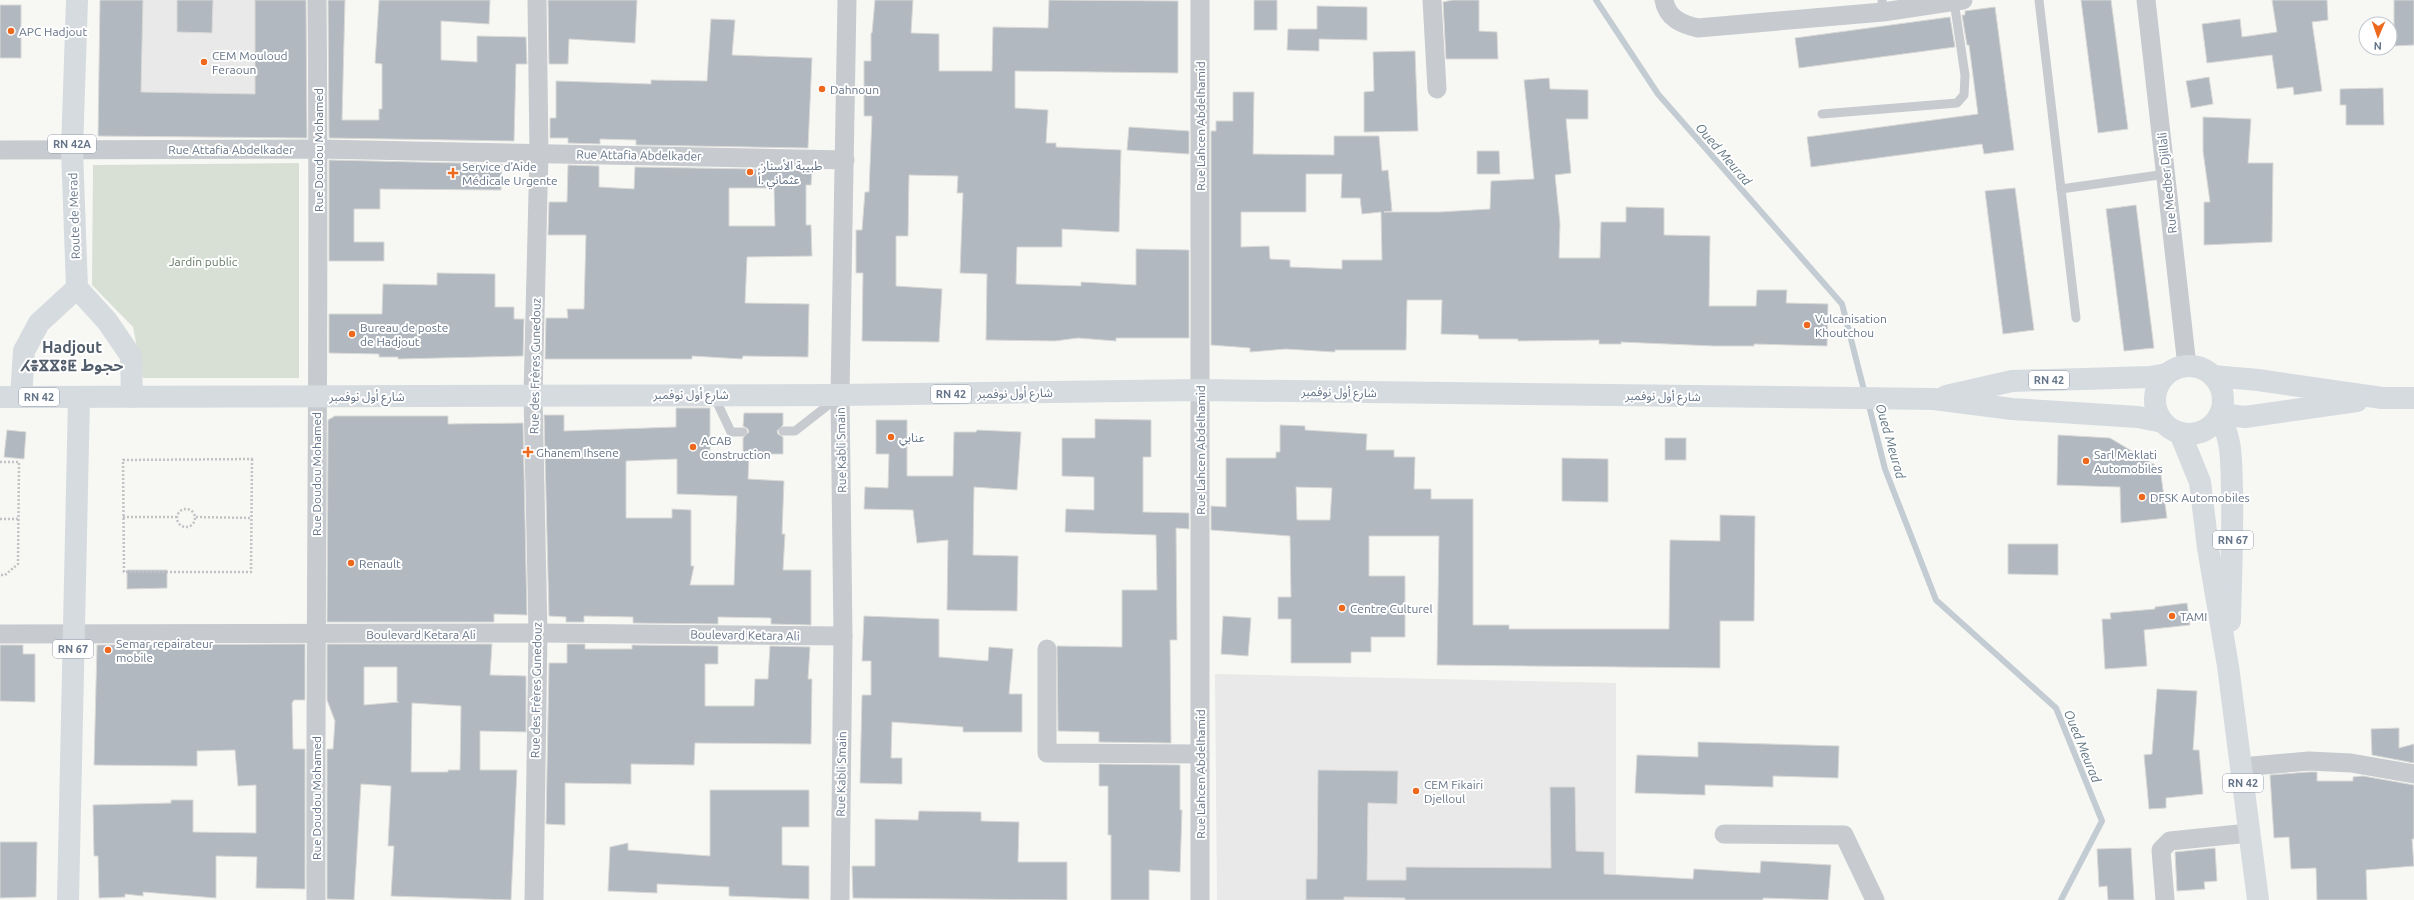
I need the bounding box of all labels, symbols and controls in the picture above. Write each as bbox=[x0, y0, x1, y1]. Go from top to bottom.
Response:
north arrow bbox=[2358, 16, 2398, 56]
place label: APC Hadjout bbox=[19, 25, 87, 38]
marker: APC Hadjout bbox=[6, 26, 16, 36]
text: N bbox=[2373, 40, 2382, 52]
place label: CEM Mouloud Feraoun bbox=[212, 49, 288, 76]
marker: CEM Mouloud Feraoun bbox=[199, 57, 209, 67]
street label: Rue Lahcen Abdelhamid bbox=[1194, 61, 1207, 191]
place label: Dahnoun bbox=[830, 83, 879, 96]
marker: Dahnoun bbox=[817, 84, 827, 94]
street label: Rue Doudou Mohamed bbox=[312, 88, 325, 212]
water label: Oued Meurad bbox=[1693, 120, 1755, 188]
street label: Rue Medber Djillali bbox=[2155, 132, 2179, 234]
road number: RN 42A bbox=[48, 135, 96, 153]
street label: Rue Attafia Abdelkader bbox=[168, 143, 294, 156]
street label: Rue Attafia Abdelkader bbox=[576, 147, 702, 163]
place label: طبيبة الأسنان عثماني .أ bbox=[758, 159, 823, 189]
place label: Service d’Aide Médicale Urgente bbox=[462, 160, 558, 187]
marker: Service d’Aide Médicale Urgente bbox=[447, 167, 459, 179]
marker: طبيبة الأسنان عثماني .أ bbox=[745, 167, 755, 177]
street label: Route de Merad bbox=[66, 173, 82, 259]
park label: Jardin public bbox=[169, 255, 238, 268]
street label: Rue des Frères Gunedouz bbox=[527, 297, 543, 434]
place label: Vulcanisation Khoutchou bbox=[1815, 312, 1887, 339]
marker: Vulcanisation Khoutchou bbox=[1802, 320, 1812, 330]
place label: Bureau de poste de Hadjout bbox=[360, 321, 448, 348]
marker: Bureau de poste de Hadjout bbox=[347, 329, 357, 339]
district label: Hadjout ⵃⴻⴵⴵⵓⵟ حجوط bbox=[20, 338, 123, 375]
road number: RN 42 bbox=[2029, 371, 2069, 389]
street label: شارع أول نوفمبر bbox=[1300, 384, 1377, 402]
road number: RN 42 bbox=[931, 385, 971, 403]
street label: شارع أول نوفمبر bbox=[976, 385, 1053, 403]
street label: Rue Lahcen Abdelhamid bbox=[1194, 385, 1207, 515]
street label: شارع أول نوفمبر bbox=[652, 387, 729, 404]
road number: RN 42 bbox=[19, 388, 59, 406]
street label: شارع أول نوفمبر bbox=[1624, 388, 1701, 406]
street label: شارع أول نوفمبر bbox=[328, 389, 405, 406]
water label: Oued Meurad bbox=[1874, 402, 1909, 481]
street label: Rue Kabli Smain bbox=[834, 407, 848, 493]
street label: Rue Doudou Mohamed bbox=[310, 412, 323, 536]
place label: عنابي bbox=[899, 431, 925, 447]
marker: عنابي bbox=[886, 432, 896, 442]
place label: ACAB Construction bbox=[701, 434, 771, 461]
marker: ACAB Construction bbox=[688, 442, 698, 452]
place label: Ghanem Ihsene bbox=[536, 446, 619, 459]
marker: Ghanem Ihsene bbox=[523, 447, 533, 457]
place label: Sarl Meklati Automobiles bbox=[2094, 448, 2163, 475]
marker: Sarl Meklati Automobiles bbox=[2081, 456, 2091, 466]
place label: DFSK Automobiles bbox=[2150, 491, 2250, 504]
marker: DFSK Automobiles bbox=[2137, 492, 2147, 502]
road number: RN 67 bbox=[2213, 531, 2253, 549]
place label: Renault bbox=[359, 557, 401, 570]
marker: Renault bbox=[346, 558, 356, 568]
place label: Centre Culturel bbox=[1350, 602, 1433, 615]
marker: Centre Culturel bbox=[1337, 603, 1347, 613]
place label: TAMI bbox=[2180, 610, 2207, 623]
marker: TAMI bbox=[2167, 611, 2177, 621]
street label: Rue des Frères Gunedouz bbox=[528, 621, 544, 758]
street label: Boulevard Ketara Ali bbox=[366, 628, 476, 641]
street label: Boulevard Ketara Ali bbox=[690, 628, 800, 642]
place label: Semar repairateur mobile bbox=[116, 637, 214, 664]
road number: RN 67 bbox=[53, 640, 93, 658]
marker: Semar repairateur mobile bbox=[103, 645, 113, 655]
water label: Oued Meurad bbox=[2062, 707, 2104, 785]
street label: Rue Lahcen Abdelhamid bbox=[1194, 709, 1207, 839]
street label: Rue Kabli Smain bbox=[834, 731, 848, 817]
street label: Rue Doudou Mohamed bbox=[310, 736, 323, 860]
road number: RN 42 bbox=[2223, 774, 2263, 792]
place label: CEM Fikairi Djelloul bbox=[1424, 778, 1483, 805]
marker: CEM Fikairi Djelloul bbox=[1411, 786, 1421, 796]

